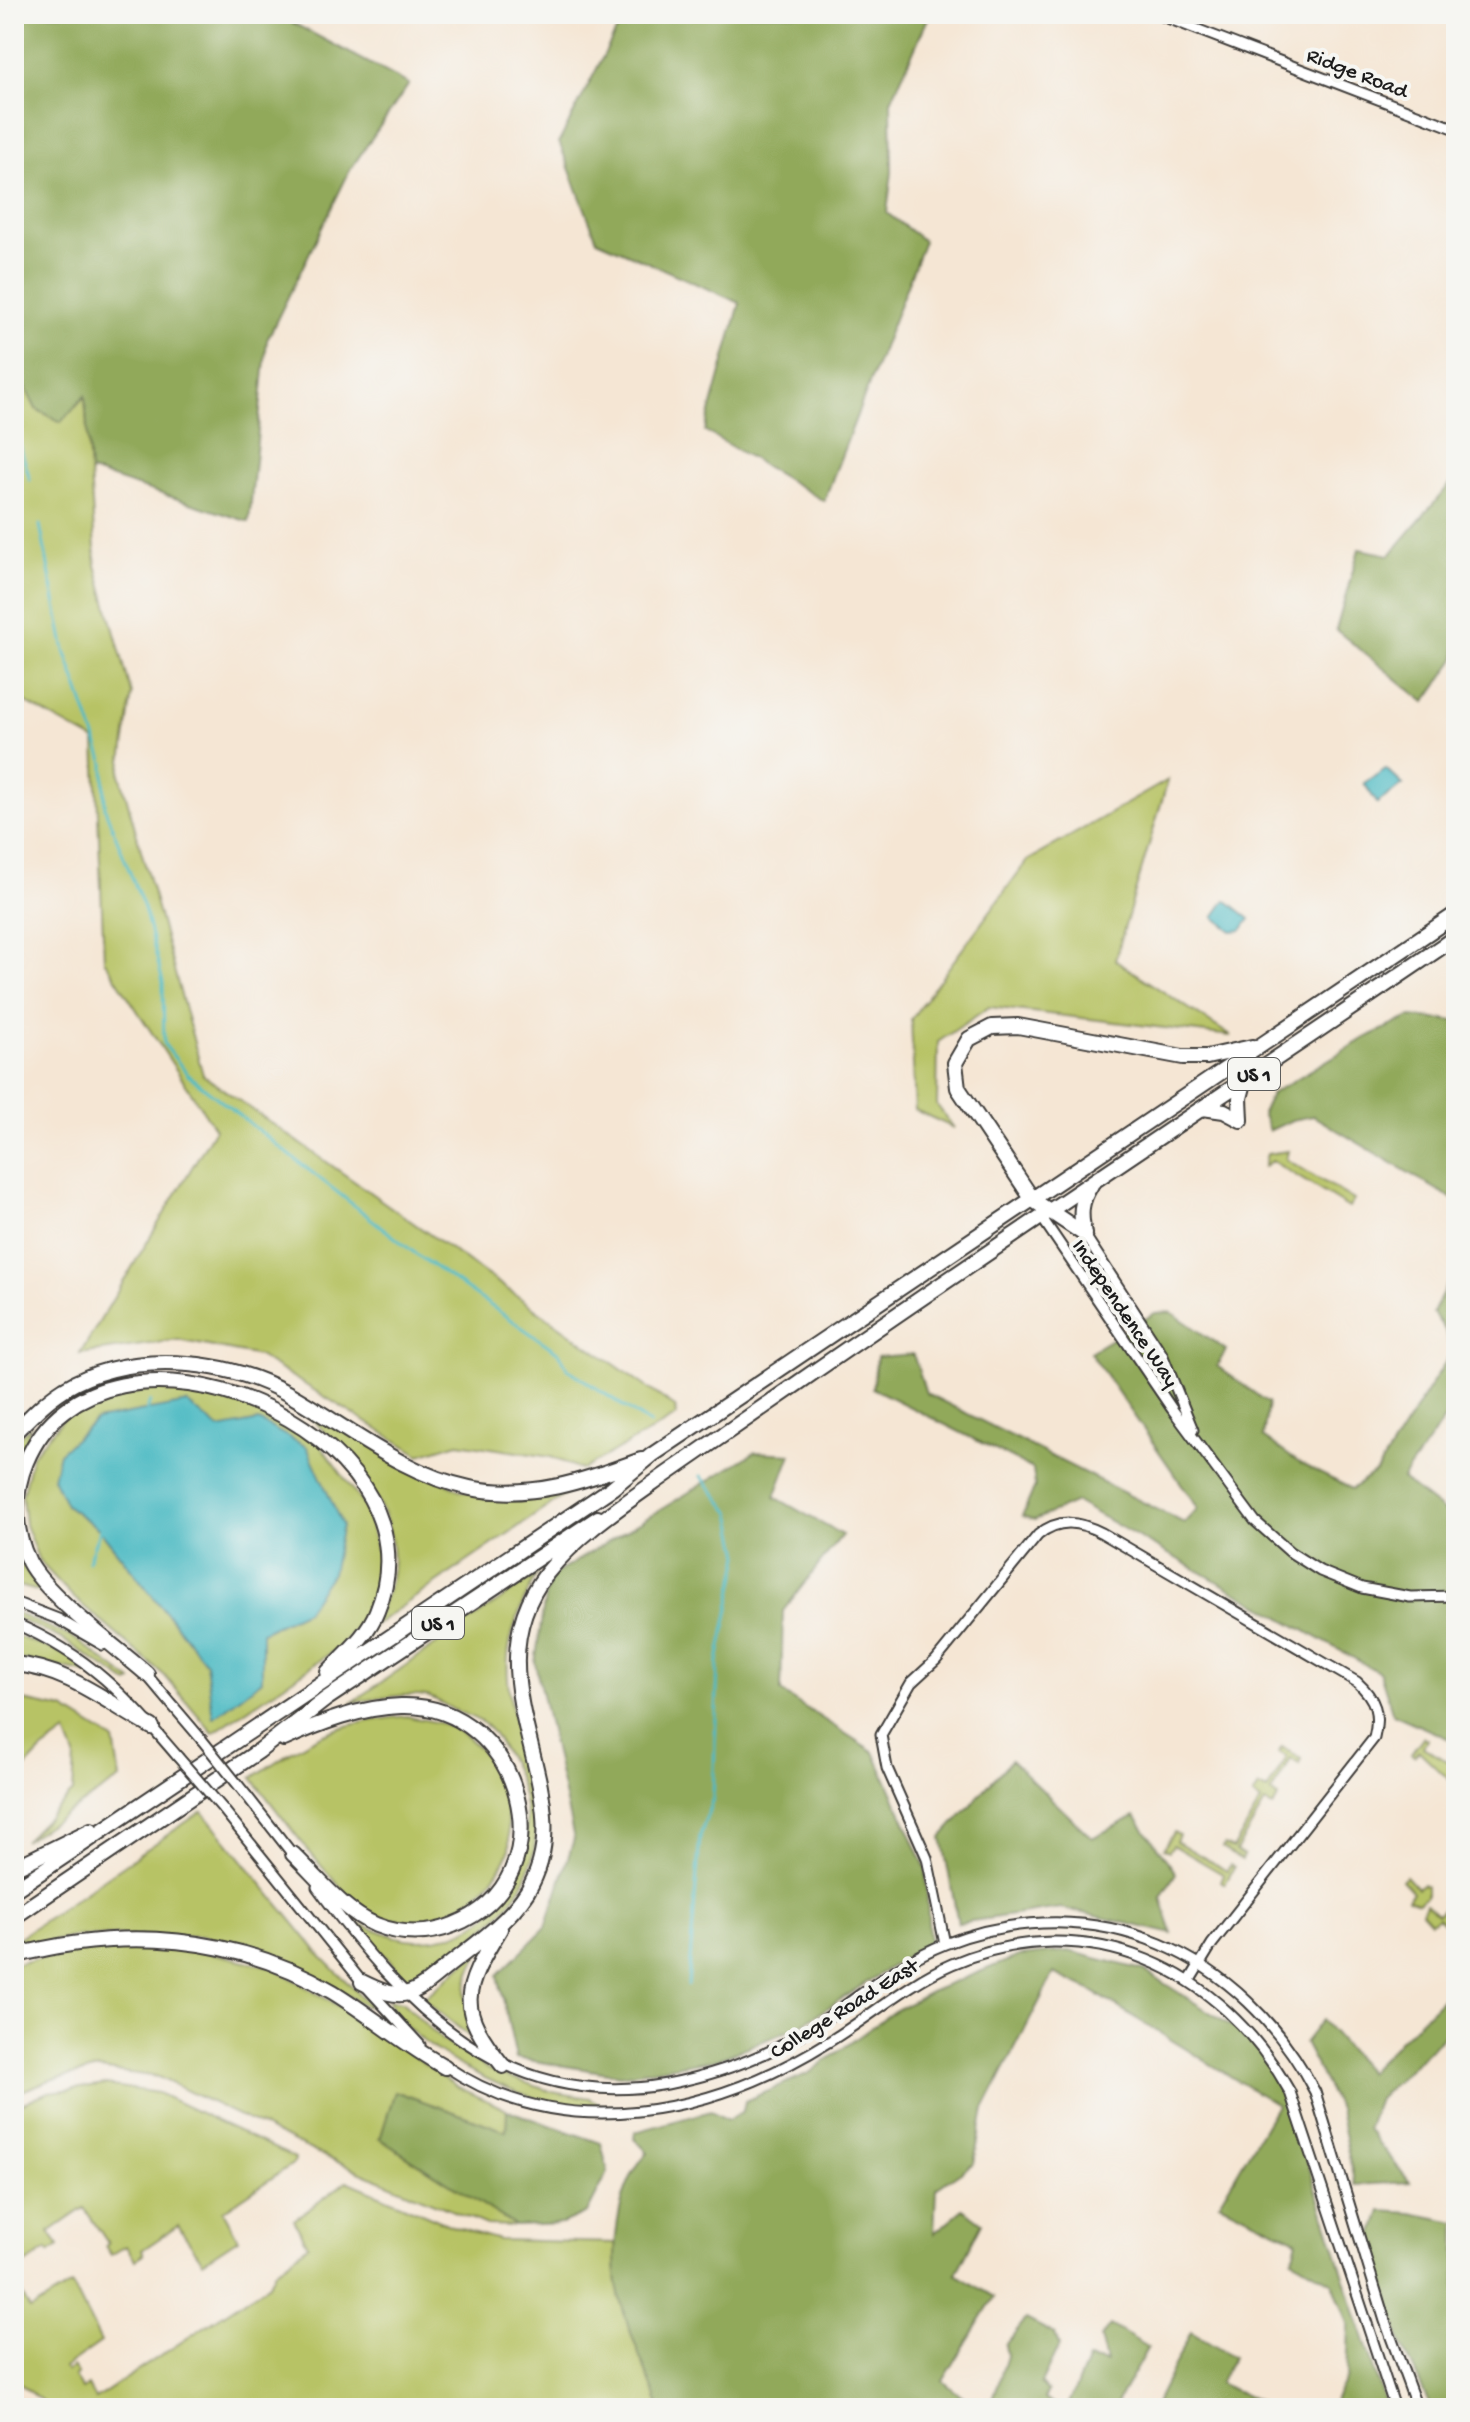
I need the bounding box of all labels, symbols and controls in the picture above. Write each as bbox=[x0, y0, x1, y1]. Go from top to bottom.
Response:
street label: Ridge Road bbox=[1302, 44, 1413, 107]
road number: US 1 bbox=[1228, 1058, 1280, 1090]
street label: Independence Way bbox=[1065, 1235, 1183, 1393]
road number: US 1 bbox=[412, 1607, 464, 1639]
street label: College Road East bbox=[766, 1953, 926, 2066]

